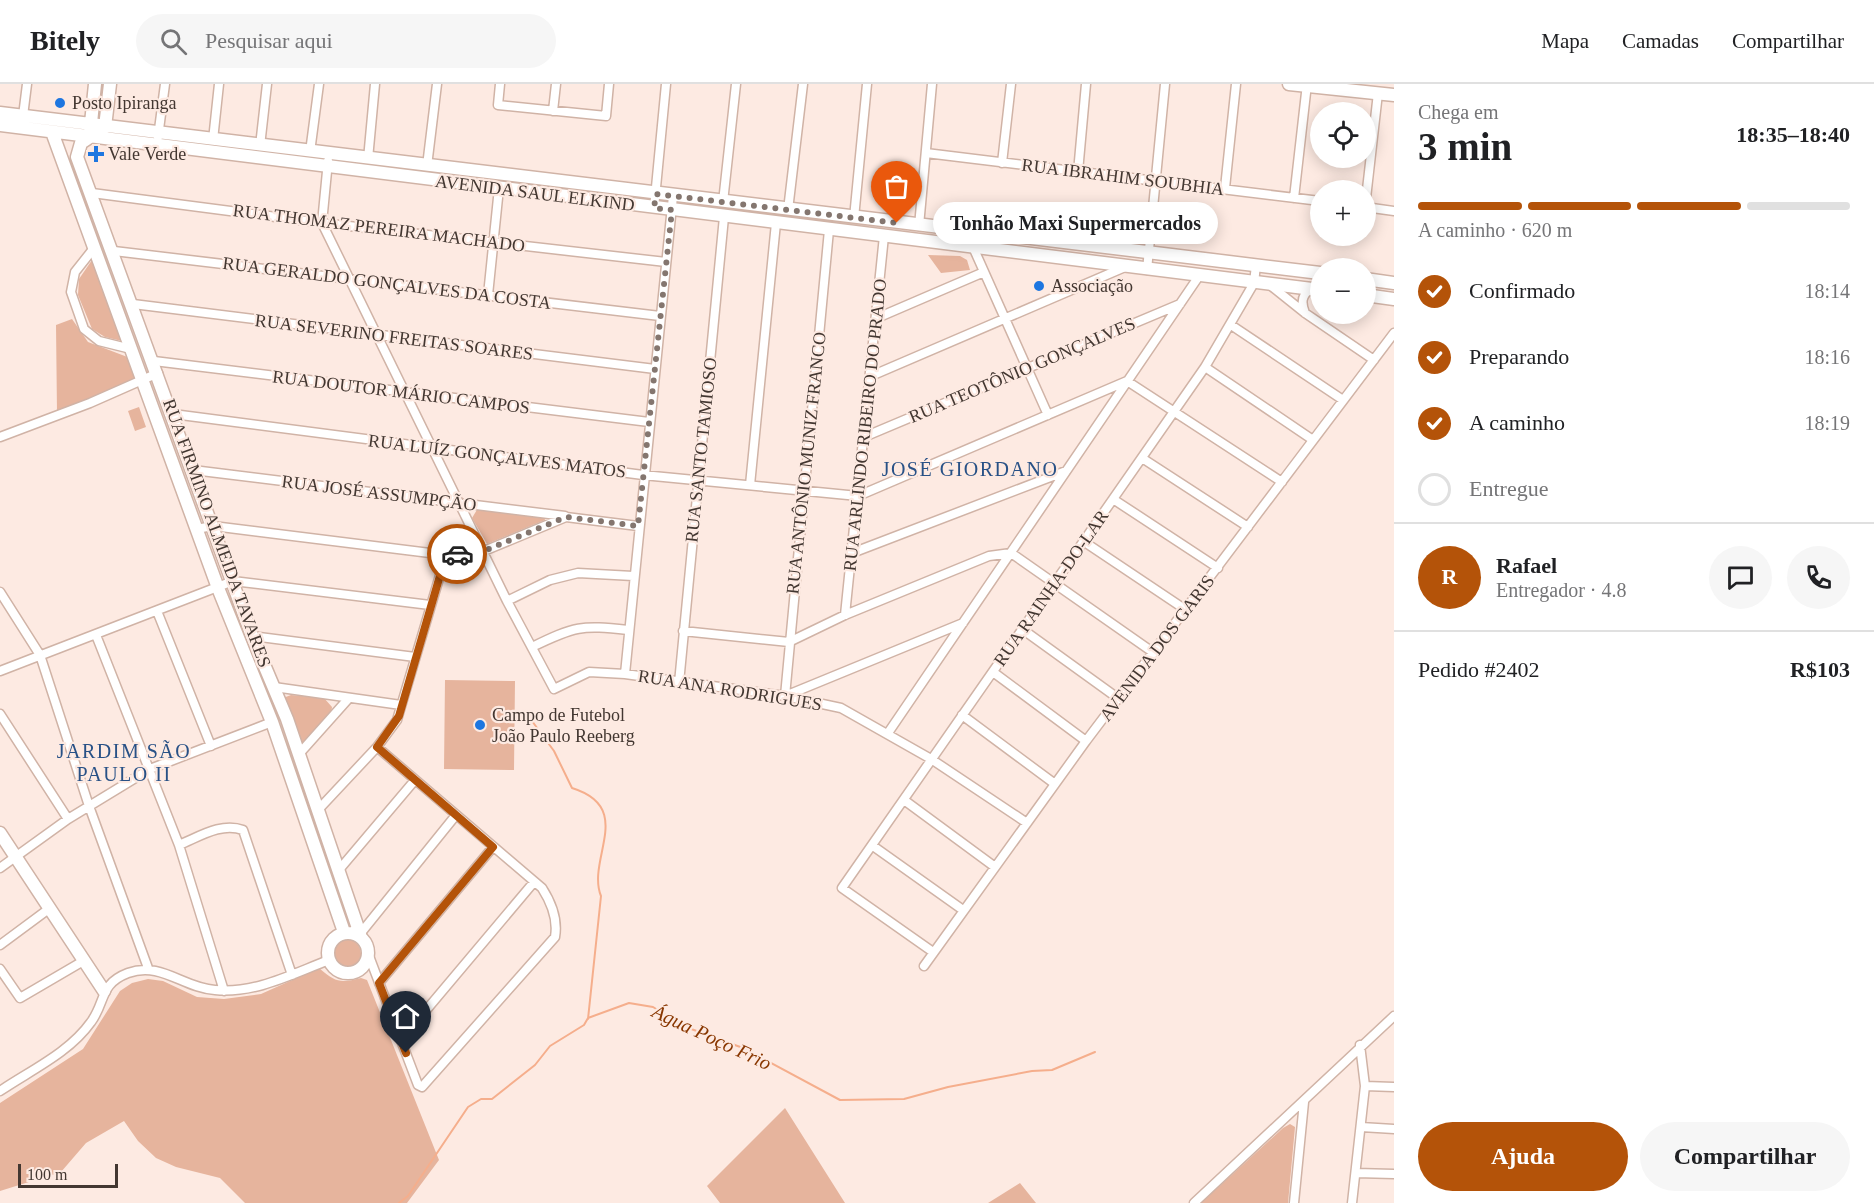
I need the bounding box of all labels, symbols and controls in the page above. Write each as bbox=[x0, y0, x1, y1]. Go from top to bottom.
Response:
search box bbox=[136, 14, 556, 68]
text: Bitely bbox=[30, 25, 100, 56]
icon: search bbox=[157, 25, 190, 58]
text: Pesquisar aqui bbox=[205, 28, 333, 53]
text: Mapa bbox=[1541, 29, 1589, 53]
text: Camadas bbox=[1622, 29, 1699, 53]
text: Compartilhar bbox=[1732, 29, 1844, 53]
place label: Posto Ipiranga bbox=[72, 93, 176, 113]
marker: Posto Ipiranga bbox=[53, 96, 67, 110]
text: Chega em bbox=[1418, 101, 1499, 123]
map controls bbox=[1310, 102, 1376, 324]
button: locate bbox=[1310, 102, 1376, 168]
text: 18:35–18:40 bbox=[1736, 122, 1850, 147]
text: 3 min bbox=[1418, 125, 1512, 168]
place label: Vale Verde bbox=[108, 144, 186, 164]
marker: Vale Verde bbox=[89, 147, 103, 161]
street label: RUA IBRAHIM SOUBHIA bbox=[1021, 155, 1225, 199]
pin bbox=[871, 161, 922, 223]
icon: bag bbox=[880, 170, 913, 203]
street label: AVENIDA SAUL ELKIND bbox=[434, 171, 636, 215]
button: + bbox=[1310, 180, 1376, 246]
street label: RUA THOMAZ PEREIRA MACHADO bbox=[232, 200, 526, 256]
callout: Tonhão Maxi Supermercados bbox=[933, 202, 1218, 244]
text: Tonhão Maxi Supermercados bbox=[950, 212, 1201, 234]
text: A caminho · 620 m bbox=[1418, 219, 1572, 241]
street label: RUA GERALDO GONÇALVES DA COSTA bbox=[222, 253, 552, 313]
button: − bbox=[1310, 258, 1376, 324]
icon: check bbox=[1418, 275, 1451, 308]
place label: Associação bbox=[1051, 276, 1133, 296]
street label: RUA ARLINDO RIBEIRO DO PRADO bbox=[840, 278, 890, 572]
text: Confirmado bbox=[1469, 278, 1575, 303]
marker: Associação bbox=[1032, 279, 1046, 293]
text: 18:14 bbox=[1804, 280, 1850, 302]
street label: RUA SEVERINO FREITAS SOARES bbox=[254, 310, 534, 364]
street label: RUA TEOTÔNIO GONÇALVES bbox=[905, 312, 1138, 427]
street label: RUA ANTÔNIO MUNIZ FRANCO bbox=[781, 331, 830, 595]
icon: check bbox=[1418, 341, 1451, 374]
text: Preparando bbox=[1469, 344, 1569, 369]
text: 18:16 bbox=[1804, 346, 1850, 368]
street label: RUA SANTO TAMIOSO bbox=[681, 356, 721, 544]
street label: RUA DOUTOR MÁRIO CAMPOS bbox=[271, 365, 531, 418]
street label: RUA FIRMINO ALMEIDA TAVARES bbox=[159, 396, 275, 670]
icon: check bbox=[1418, 407, 1451, 440]
text: A caminho bbox=[1469, 410, 1565, 435]
text: 18:19 bbox=[1804, 412, 1850, 434]
street label: RUA LUÍZ GONÇALVES MATOS bbox=[367, 429, 627, 482]
district label: JOSÉ GIORDANO bbox=[882, 458, 1058, 480]
street label: RUA JOSÉ ASSUMPÇÃO bbox=[280, 470, 478, 515]
text: Entregue bbox=[1469, 476, 1548, 501]
street label: RUA RAINHA-DO-LAR bbox=[990, 506, 1112, 670]
courier bbox=[427, 524, 487, 584]
icon: car bbox=[441, 538, 474, 571]
button: chat bbox=[1709, 546, 1772, 609]
button: phone bbox=[1787, 546, 1850, 609]
text: Rafael bbox=[1496, 553, 1557, 578]
text: R bbox=[1442, 564, 1457, 589]
street label: AVENIDA DOS GARIS bbox=[1096, 571, 1218, 725]
text: Entregador · 4.8 bbox=[1496, 579, 1627, 601]
text: Pedido #2402 bbox=[1418, 657, 1540, 682]
text: R$103 bbox=[1790, 657, 1850, 682]
street label: RUA ANA RODRIGUES bbox=[637, 666, 823, 714]
place label: Campo de Futebol João Paulo Reeberg bbox=[492, 705, 635, 746]
marker: Campo de Futebol João Paulo Reeberg bbox=[473, 718, 487, 732]
district label: JARDIM SÃO PAULO II bbox=[57, 739, 191, 785]
pin bbox=[380, 991, 431, 1053]
water label: Água Poço Frio bbox=[647, 999, 775, 1075]
icon: home bbox=[389, 1000, 422, 1033]
button: Ajuda bbox=[1418, 1122, 1628, 1191]
button: Compartilhar bbox=[1640, 1122, 1850, 1191]
scale bar bbox=[18, 1161, 118, 1188]
text: 100 m bbox=[27, 1166, 67, 1183]

